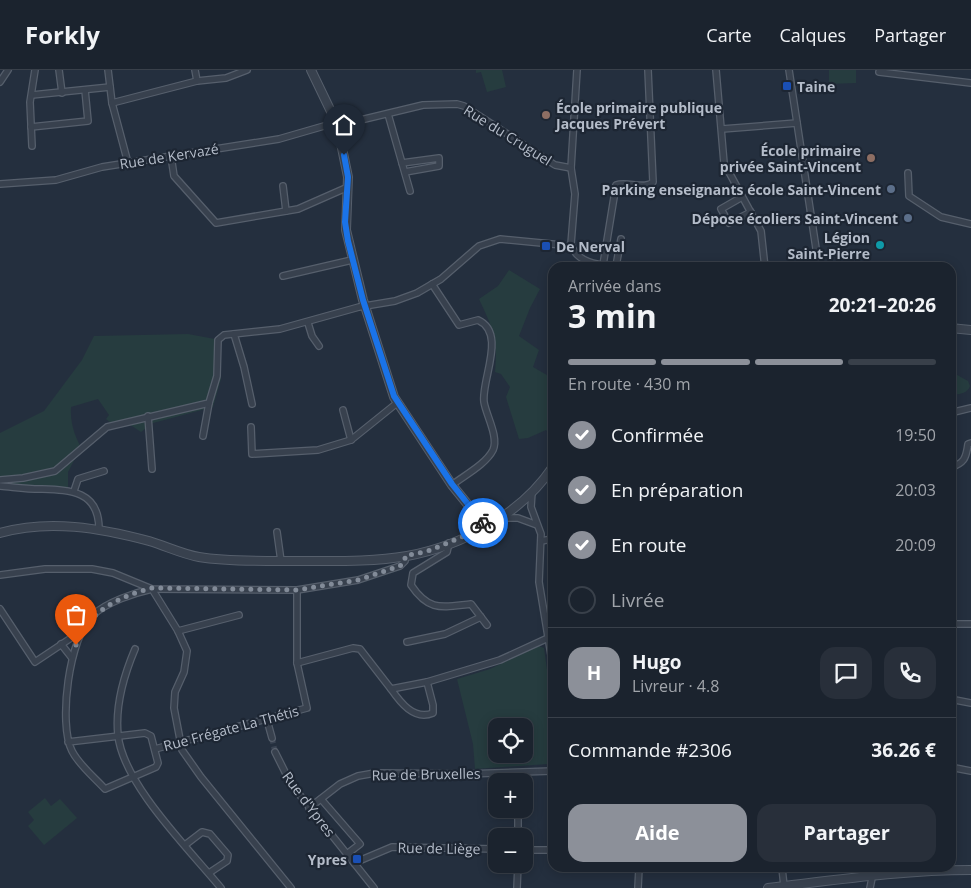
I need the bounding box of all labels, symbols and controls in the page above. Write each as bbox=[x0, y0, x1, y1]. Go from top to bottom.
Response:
text: Forkly bbox=[25, 18, 100, 51]
text: Carte bbox=[706, 23, 752, 47]
text: Calques bbox=[780, 23, 846, 47]
text: Partager bbox=[874, 23, 946, 47]
place label: Taine bbox=[797, 77, 835, 96]
marker: Taine bbox=[781, 80, 793, 92]
place label: École primaire publique Jacques Prévert bbox=[554, 98, 722, 133]
street label: Rue du Cruguel bbox=[460, 100, 556, 170]
pin bbox=[323, 104, 365, 155]
marker: École primaire publique Jacques Prévert bbox=[540, 109, 552, 121]
icon: home bbox=[330, 111, 358, 139]
street label: Rue de Kervazé bbox=[118, 139, 220, 173]
place label: École primaire privée Saint-Vincent bbox=[720, 141, 861, 176]
marker: École primaire privée Saint-Vincent bbox=[865, 152, 877, 164]
place label: Parking enseignants école Saint-Vincent bbox=[601, 180, 881, 199]
marker: Parking enseignants école Saint-Vincent bbox=[885, 183, 897, 195]
place label: Dépose écoliers Saint-Vincent bbox=[692, 209, 898, 228]
marker: Dépose écoliers Saint-Vincent bbox=[902, 212, 914, 224]
place label: Légion Saint-Pierre bbox=[787, 228, 870, 263]
place label: De Nerval bbox=[556, 237, 625, 256]
marker: Légion Saint-Pierre bbox=[874, 239, 886, 251]
marker: De Nerval bbox=[540, 240, 552, 252]
text: Arrivée dans bbox=[568, 275, 661, 297]
text: 20:21–20:26 bbox=[829, 292, 936, 318]
text: 3 min bbox=[568, 294, 657, 337]
text: En route · 430 m bbox=[568, 373, 690, 395]
icon: check bbox=[568, 421, 596, 449]
text: Confirmée bbox=[611, 422, 704, 448]
text: 19:50 bbox=[895, 424, 936, 446]
icon: check bbox=[568, 476, 596, 504]
text: En préparation bbox=[611, 477, 743, 503]
text: 20:03 bbox=[895, 479, 936, 501]
courier bbox=[458, 498, 508, 548]
icon: bike bbox=[469, 509, 497, 537]
icon: check bbox=[568, 531, 596, 559]
text: En route bbox=[611, 532, 686, 558]
text: 20:09 bbox=[895, 534, 936, 556]
text: Livrée bbox=[611, 587, 664, 613]
pin bbox=[55, 594, 97, 645]
icon: bag bbox=[62, 601, 90, 629]
button: chat bbox=[820, 647, 872, 699]
button: phone bbox=[884, 647, 936, 699]
text: Hugo bbox=[632, 649, 682, 675]
text: H bbox=[587, 660, 601, 686]
text: Livreur · 4.8 bbox=[632, 675, 719, 697]
street label: Rue Frégate La Thétis bbox=[161, 701, 301, 755]
map controls bbox=[488, 718, 533, 873]
button: locate bbox=[488, 718, 533, 763]
text: Commande #2306 bbox=[568, 737, 732, 763]
text: 36.26 € bbox=[871, 737, 936, 763]
street label: Rue de Bruxelles bbox=[371, 764, 481, 784]
street label: Rue d'Ypres bbox=[278, 768, 340, 841]
button: + bbox=[488, 773, 533, 818]
button: Aide bbox=[568, 804, 747, 862]
button: Partager bbox=[757, 804, 936, 862]
button: − bbox=[488, 828, 533, 873]
street label: Rue de Liège bbox=[397, 838, 481, 858]
place label: Ypres bbox=[308, 850, 347, 869]
marker: Ypres bbox=[351, 853, 363, 865]

